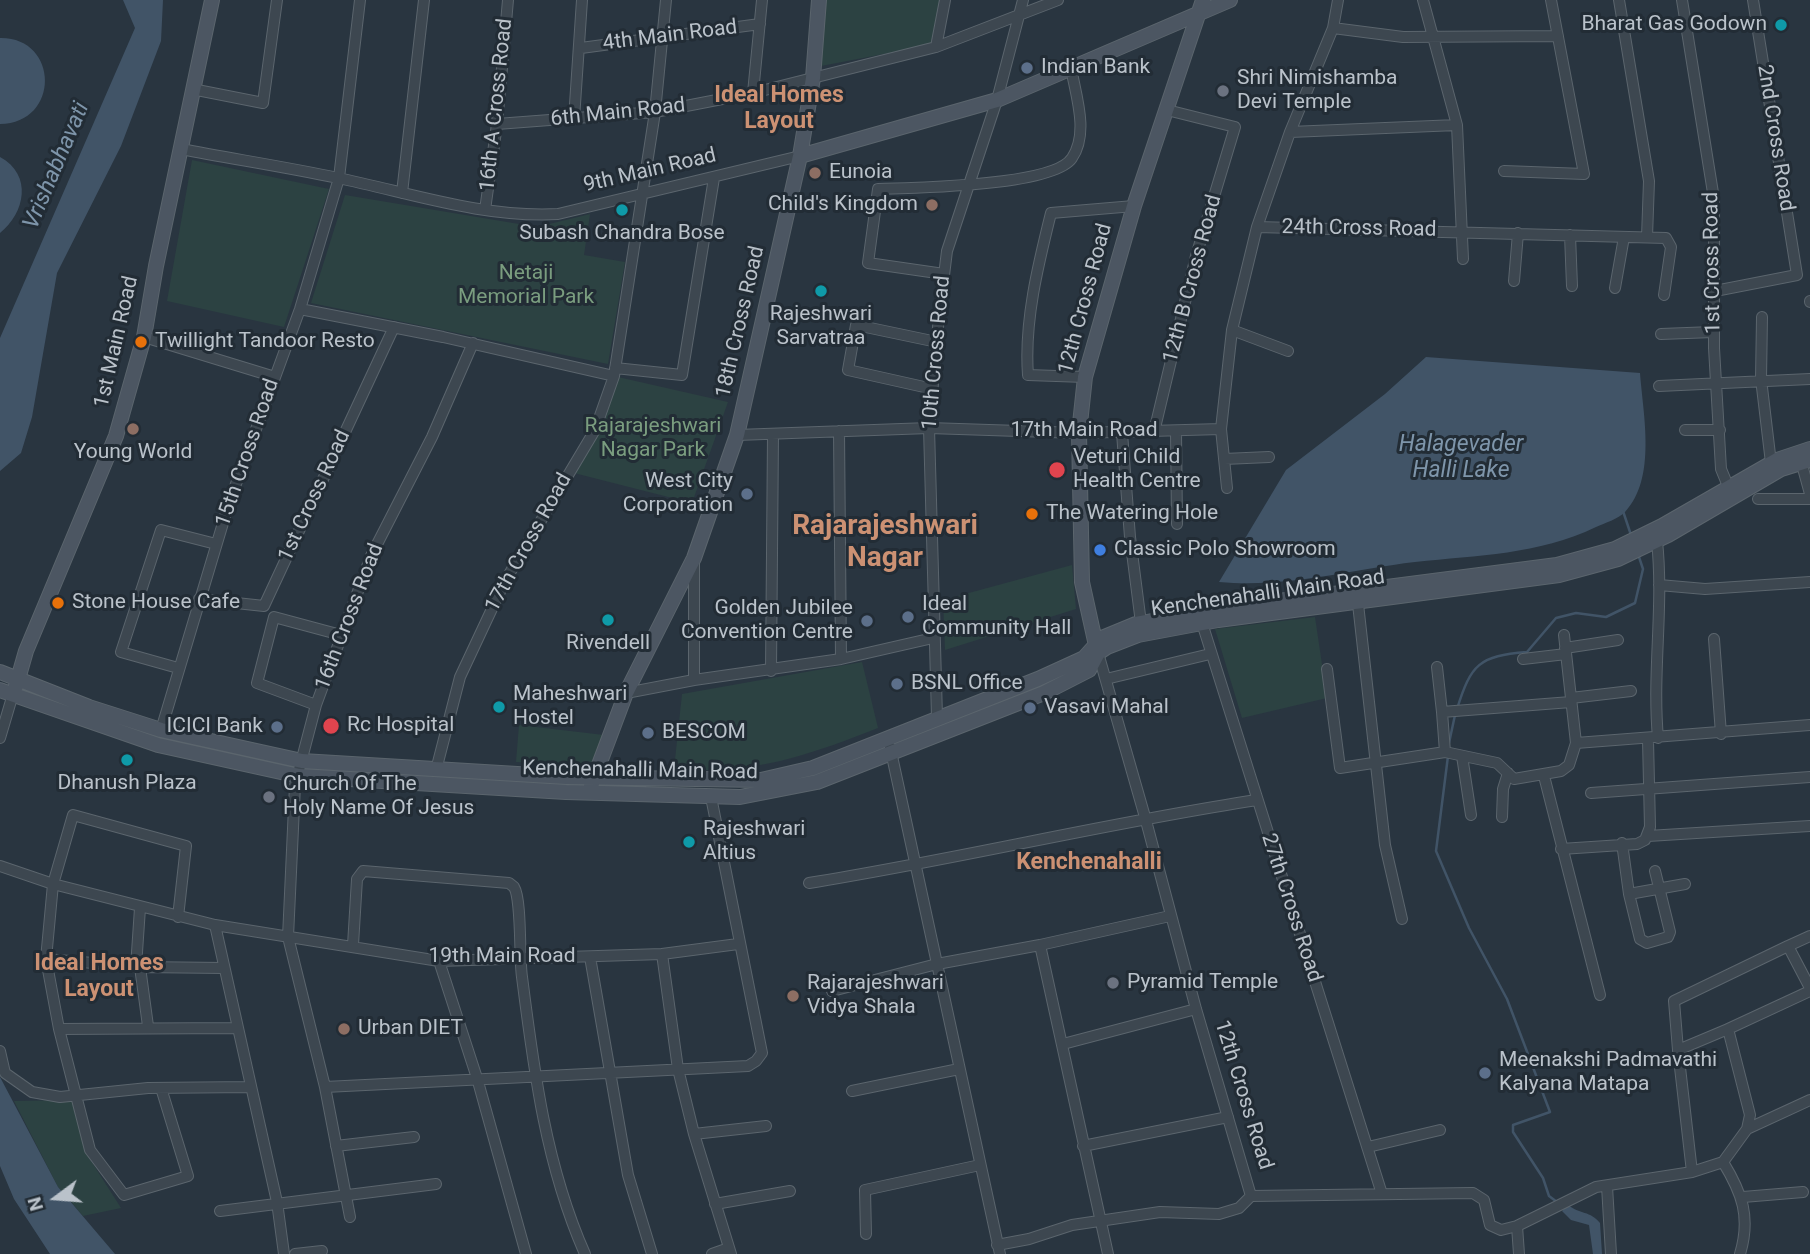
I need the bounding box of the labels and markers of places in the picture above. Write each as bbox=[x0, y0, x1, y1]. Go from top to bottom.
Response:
place label: Bharat Gas Godown bbox=[1581, 12, 1767, 38]
marker: Bharat Gas Godown bbox=[1773, 17, 1789, 33]
place label: Indian Bank bbox=[1041, 55, 1150, 81]
marker: Indian Bank bbox=[1019, 60, 1035, 76]
place label: Shri Nimishamba Devi Temple bbox=[1237, 66, 1398, 116]
marker: Shri Nimishamba Devi Temple bbox=[1215, 83, 1231, 99]
place label: Eunoia bbox=[829, 160, 892, 186]
marker: Eunoia bbox=[807, 165, 823, 181]
place label: Child's Kingdom bbox=[768, 192, 918, 218]
marker: Child's Kingdom bbox=[924, 197, 940, 213]
marker: Subash Chandra Bose bbox=[614, 202, 630, 218]
place label: Subash Chandra Bose bbox=[519, 221, 725, 247]
marker: Rajeshwari Sarvatraa bbox=[813, 283, 829, 299]
place label: Rajeshwari Sarvatraa bbox=[770, 302, 872, 352]
place label: Twillight Tandoor Resto bbox=[155, 329, 375, 355]
marker: Twillight Tandoor Resto bbox=[133, 334, 149, 350]
marker: Young World bbox=[125, 421, 141, 437]
place label: Young World bbox=[74, 440, 192, 466]
place label: Veturi Child Health Centre bbox=[1073, 445, 1201, 495]
marker: Veturi Child Health Centre bbox=[1047, 460, 1067, 480]
place label: West City Corporation bbox=[623, 469, 733, 519]
marker: West City Corporation bbox=[739, 486, 755, 502]
place label: The Watering Hole bbox=[1046, 501, 1218, 527]
marker: The Watering Hole bbox=[1024, 506, 1040, 522]
place label: Classic Polo Showroom bbox=[1114, 537, 1336, 563]
marker: Classic Polo Showroom bbox=[1092, 542, 1108, 558]
place label: Stone House Cafe bbox=[72, 590, 240, 616]
place label: Ideal Community Hall bbox=[922, 592, 1071, 642]
marker: Stone House Cafe bbox=[50, 595, 66, 611]
place label: Golden Jubilee Convention Centre bbox=[681, 596, 853, 646]
marker: Ideal Community Hall bbox=[900, 609, 916, 625]
marker: Rivendell bbox=[600, 612, 616, 628]
marker: Golden Jubilee Convention Centre bbox=[859, 613, 875, 629]
place label: Rivendell bbox=[566, 631, 650, 657]
place label: BSNL Office bbox=[911, 671, 1023, 697]
marker: BSNL Office bbox=[889, 676, 905, 692]
place label: Maheshwari Hostel bbox=[513, 682, 627, 732]
place label: Vasavi Mahal bbox=[1044, 695, 1169, 721]
marker: Maheshwari Hostel bbox=[491, 699, 507, 715]
marker: Vasavi Mahal bbox=[1022, 700, 1038, 716]
place label: Rc Hospital bbox=[347, 713, 454, 739]
place label: ICICI Bank bbox=[167, 714, 263, 740]
marker: Rc Hospital bbox=[321, 716, 341, 736]
marker: ICICI Bank bbox=[269, 719, 285, 735]
place label: BESCOM bbox=[662, 720, 746, 746]
marker: BESCOM bbox=[640, 725, 656, 741]
marker: Dhanush Plaza bbox=[119, 752, 135, 768]
place label: Dhanush Plaza bbox=[57, 771, 197, 797]
place label: Church Of The Holy Name Of Jesus bbox=[283, 772, 474, 822]
marker: Church Of The Holy Name Of Jesus bbox=[261, 789, 277, 805]
place label: Rajeshwari Altius bbox=[703, 817, 805, 867]
marker: Rajeshwari Altius bbox=[681, 834, 697, 850]
place label: Pyramid Temple bbox=[1127, 970, 1278, 996]
place label: Rajarajeshwari Vidya Shala bbox=[807, 971, 944, 1021]
marker: Pyramid Temple bbox=[1105, 975, 1121, 991]
marker: Rajarajeshwari Vidya Shala bbox=[785, 988, 801, 1004]
place label: Urban DIET bbox=[358, 1016, 463, 1042]
marker: Urban DIET bbox=[336, 1021, 352, 1037]
place label: Meenakshi Padmavathi Kalyana Matapa bbox=[1499, 1048, 1717, 1098]
marker: Meenakshi Padmavathi Kalyana Matapa bbox=[1477, 1065, 1493, 1081]

